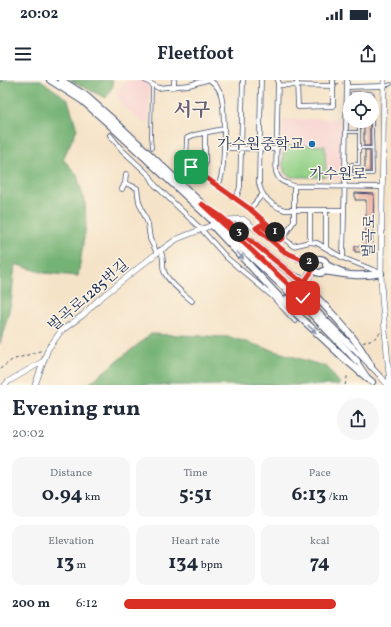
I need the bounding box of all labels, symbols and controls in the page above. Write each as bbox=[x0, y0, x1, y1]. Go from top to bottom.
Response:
text: 20:02 bbox=[20, 4, 58, 25]
text: Fleetfoot bbox=[157, 42, 234, 67]
icon: menu bbox=[12, 43, 34, 65]
icon: share bbox=[357, 43, 379, 65]
map controls bbox=[343, 92, 379, 128]
button: locate bbox=[343, 92, 379, 128]
district label: 서구 bbox=[174, 98, 210, 124]
place label: 가수원중학교 bbox=[217, 135, 304, 156]
marker: 가수원중학교 bbox=[307, 139, 317, 149]
pin bbox=[174, 150, 208, 184]
icon: arrive bbox=[180, 156, 202, 178]
street label: 가수원로 bbox=[309, 165, 367, 186]
street label: 벌곡로 bbox=[360, 214, 381, 258]
pin: 3 bbox=[229, 222, 249, 242]
pin: 1 bbox=[265, 222, 285, 242]
text: 3 bbox=[236, 224, 242, 239]
text: 1 bbox=[273, 224, 277, 239]
one-way arrow bbox=[235, 250, 245, 260]
pin: 2 bbox=[299, 252, 319, 272]
text: 2 bbox=[306, 254, 312, 269]
street label: 벌곡로1285번길 bbox=[44, 255, 134, 337]
pin bbox=[286, 281, 320, 315]
icon: check bbox=[292, 287, 314, 309]
one-way arrow bbox=[307, 324, 317, 334]
text: Evening run bbox=[12, 394, 141, 425]
button: share bbox=[337, 398, 379, 440]
text: 20:02 bbox=[12, 425, 45, 443]
text: Distance bbox=[50, 466, 92, 481]
text: Time bbox=[183, 466, 208, 481]
text: Pace bbox=[309, 466, 331, 481]
text: 0.94 bbox=[42, 481, 83, 509]
text: 5:51 bbox=[179, 481, 212, 509]
text: 6:13 bbox=[291, 481, 326, 509]
text: km bbox=[83, 490, 101, 505]
text: /km bbox=[326, 490, 348, 505]
text: Elevation bbox=[48, 534, 94, 549]
text: Heart rate bbox=[171, 534, 220, 549]
text: kcal bbox=[310, 534, 330, 549]
text: 13 bbox=[56, 549, 74, 577]
text: 134 bbox=[168, 549, 199, 577]
text: 74 bbox=[310, 549, 330, 577]
text: m bbox=[74, 558, 86, 573]
text: bpm bbox=[199, 558, 223, 573]
text: 200 m bbox=[12, 595, 50, 613]
text: 6:12 bbox=[76, 595, 98, 613]

